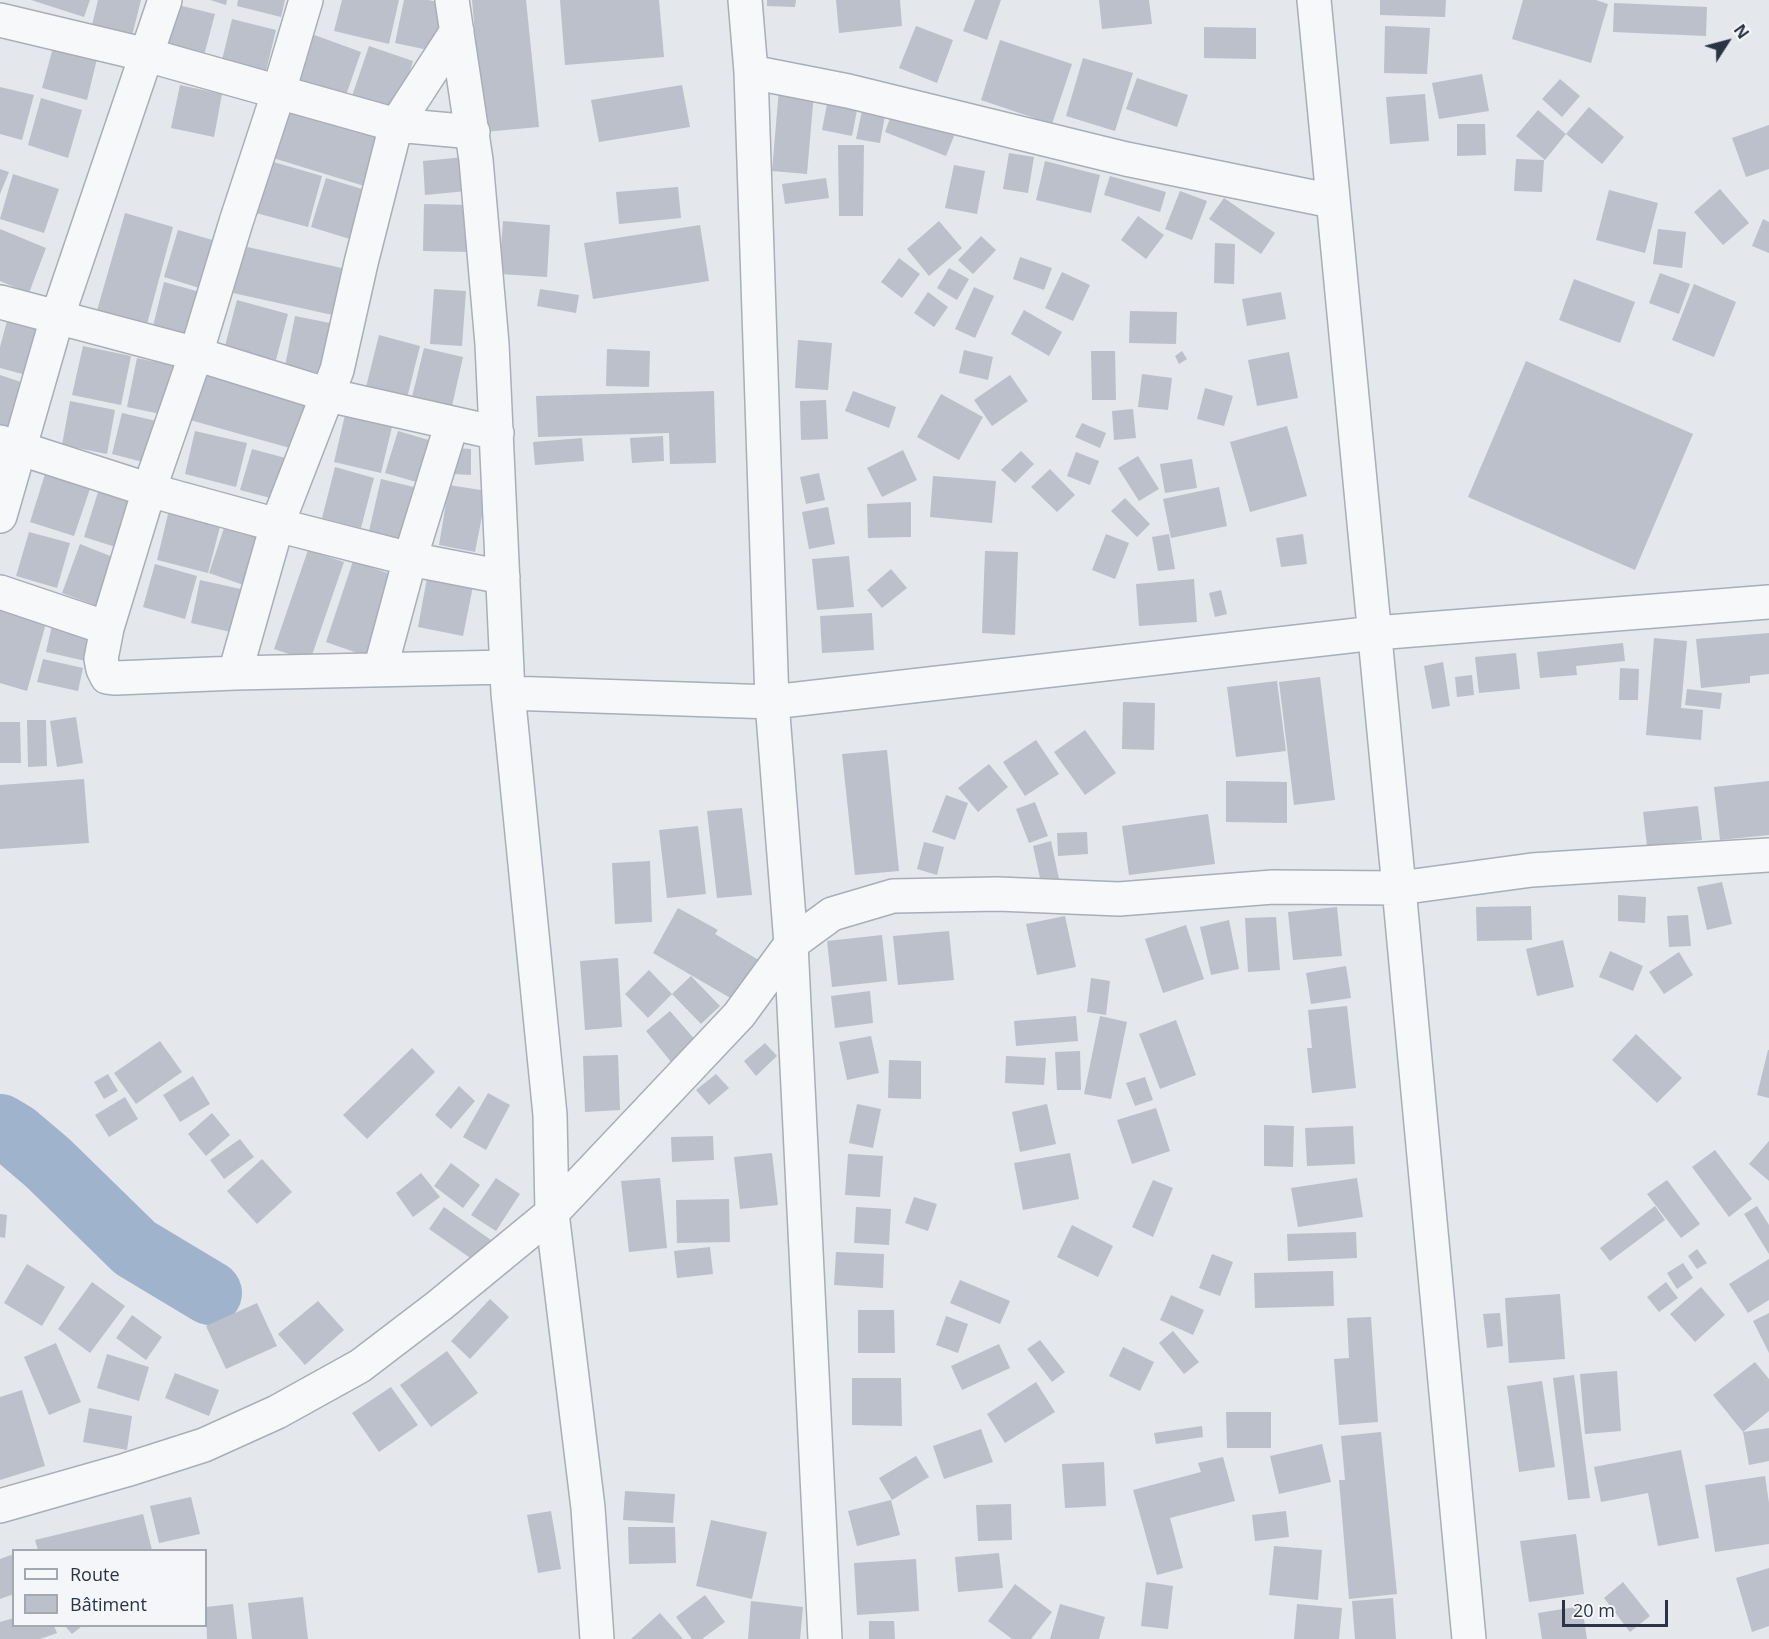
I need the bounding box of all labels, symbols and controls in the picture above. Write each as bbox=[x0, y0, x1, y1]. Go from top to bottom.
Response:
north arrow bbox=[1697, 12, 1757, 72]
text: N bbox=[1729, 20, 1754, 43]
legend bbox=[12, 1549, 207, 1627]
text: Route bbox=[70, 1562, 120, 1586]
scale bar bbox=[1565, 1588, 1672, 1626]
text: Bâtiment bbox=[70, 1592, 147, 1616]
text: 20 m bbox=[1573, 1598, 1615, 1622]

